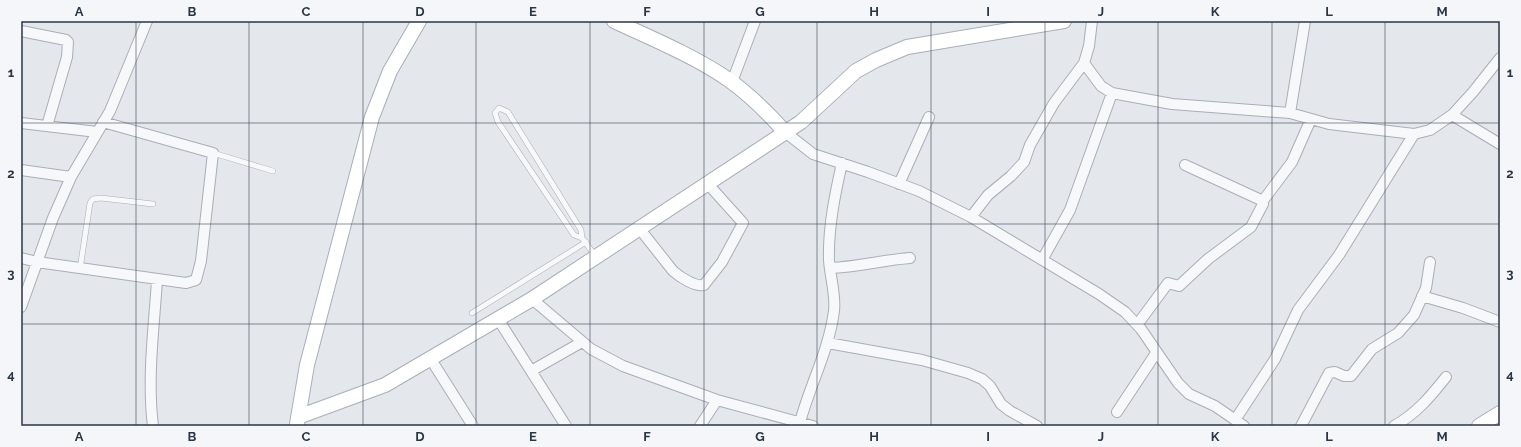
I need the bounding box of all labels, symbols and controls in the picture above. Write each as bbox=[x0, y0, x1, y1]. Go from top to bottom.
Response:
text: A bbox=[75, 4, 84, 19]
text: B bbox=[188, 4, 197, 19]
text: C bbox=[302, 4, 311, 19]
text: D bbox=[415, 4, 425, 19]
text: E bbox=[529, 4, 537, 19]
text: F bbox=[643, 4, 651, 19]
text: G bbox=[755, 4, 765, 19]
text: H bbox=[869, 4, 879, 19]
text: I bbox=[986, 4, 990, 19]
text: J bbox=[1098, 4, 1104, 19]
text: K bbox=[1211, 4, 1220, 19]
text: L bbox=[1325, 4, 1333, 19]
text: M bbox=[1436, 4, 1448, 19]
text: 1 bbox=[8, 65, 15, 80]
text: 1 bbox=[1507, 65, 1514, 80]
text: 2 bbox=[7, 166, 15, 181]
text: 2 bbox=[1506, 166, 1514, 181]
text: 3 bbox=[7, 266, 15, 281]
text: 3 bbox=[1506, 266, 1514, 281]
text: 4 bbox=[7, 367, 15, 382]
text: 4 bbox=[1506, 367, 1514, 382]
text: A bbox=[75, 429, 84, 444]
text: B bbox=[188, 429, 197, 444]
text: C bbox=[302, 429, 311, 444]
text: D bbox=[415, 429, 425, 444]
text: E bbox=[529, 429, 537, 444]
text: F bbox=[643, 429, 651, 444]
text: G bbox=[755, 429, 765, 444]
text: H bbox=[869, 429, 879, 444]
text: I bbox=[986, 429, 990, 444]
text: J bbox=[1098, 429, 1104, 444]
text: K bbox=[1211, 429, 1220, 444]
text: L bbox=[1325, 429, 1333, 444]
text: M bbox=[1436, 429, 1448, 444]

